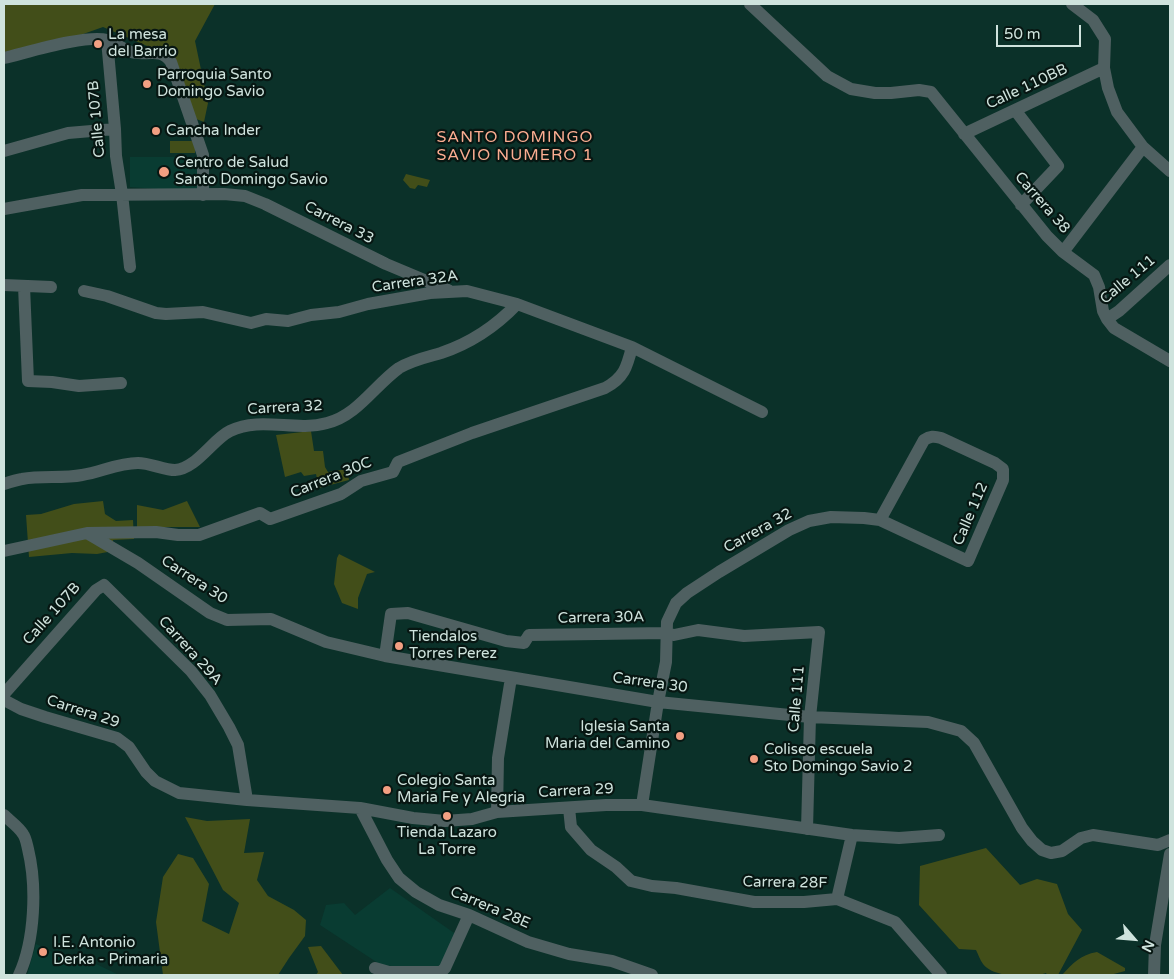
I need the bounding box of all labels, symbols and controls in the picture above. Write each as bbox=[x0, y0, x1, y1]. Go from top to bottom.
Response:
scale bar bbox=[999, 15, 1084, 47]
text: 50 m bbox=[1004, 25, 1041, 43]
place label: La mesa del Barrio bbox=[108, 26, 177, 61]
marker: La mesa del Barrio bbox=[92, 38, 104, 50]
street label: Calle 110BB bbox=[983, 60, 1071, 114]
place label: Parroquia Santo Domingo Savio bbox=[157, 66, 272, 101]
marker: Parroquia Santo Domingo Savio bbox=[141, 78, 153, 90]
street label: Calle 107B bbox=[85, 80, 109, 158]
place label: Cancha Inder bbox=[166, 122, 260, 140]
marker: Cancha Inder bbox=[150, 125, 162, 137]
district label: SANTO DOMINGO SAVIO NUMERO 1 bbox=[435, 128, 595, 166]
place label: Centro de Salud Santo Domingo Savio bbox=[175, 154, 328, 189]
marker: Centro de Salud Santo Domingo Savio bbox=[157, 165, 171, 179]
street label: Carrera 38 bbox=[1010, 169, 1074, 237]
street label: Carrera 33 bbox=[301, 198, 377, 248]
street label: Calle 111 bbox=[1097, 252, 1159, 308]
street label: Carrera 32A bbox=[371, 267, 459, 297]
street label: Carrera 32 bbox=[247, 397, 323, 419]
street label: Carrera 30C bbox=[288, 454, 374, 502]
street label: Calle 112 bbox=[950, 480, 992, 548]
street label: Carrera 32 bbox=[721, 505, 795, 557]
street label: Carrera 30 bbox=[157, 552, 231, 608]
street label: Calle 107B bbox=[19, 579, 85, 649]
street label: Carrera 30A bbox=[557, 608, 645, 628]
street label: Carrera 29A bbox=[154, 613, 226, 689]
place label: Tiendalos Torres Perez bbox=[409, 628, 497, 663]
marker: Tiendalos Torres Perez bbox=[393, 640, 405, 652]
street label: Calle 111 bbox=[785, 665, 809, 733]
street label: Carrera 30 bbox=[611, 669, 689, 697]
street label: Carrera 29 bbox=[44, 692, 122, 732]
place label: Iglesia Santa Maria del Camino bbox=[545, 718, 670, 753]
marker: Iglesia Santa Maria del Camino bbox=[674, 730, 686, 742]
place label: Coliseo escuela Sto Domingo Savio 2 bbox=[764, 741, 912, 776]
marker: Coliseo escuela Sto Domingo Savio 2 bbox=[748, 753, 760, 765]
place label: Colegio Santa Maria Fe y Alegria bbox=[397, 772, 525, 807]
street label: Carrera 29 bbox=[538, 780, 614, 802]
marker: Colegio Santa Maria Fe y Alegria bbox=[381, 784, 393, 796]
marker: Tienda Lazaro La Torre bbox=[441, 810, 453, 822]
place label: Tienda Lazaro La Torre bbox=[397, 824, 497, 859]
street label: Carrera 28F bbox=[743, 873, 827, 893]
street label: Carrera 28E bbox=[447, 883, 533, 933]
north arrow bbox=[1109, 914, 1159, 964]
place label: I.E. Antonio Derka - Primaria bbox=[53, 934, 168, 969]
text: N bbox=[1138, 937, 1158, 955]
marker: I.E. Antonio Derka - Primaria bbox=[37, 946, 49, 958]

